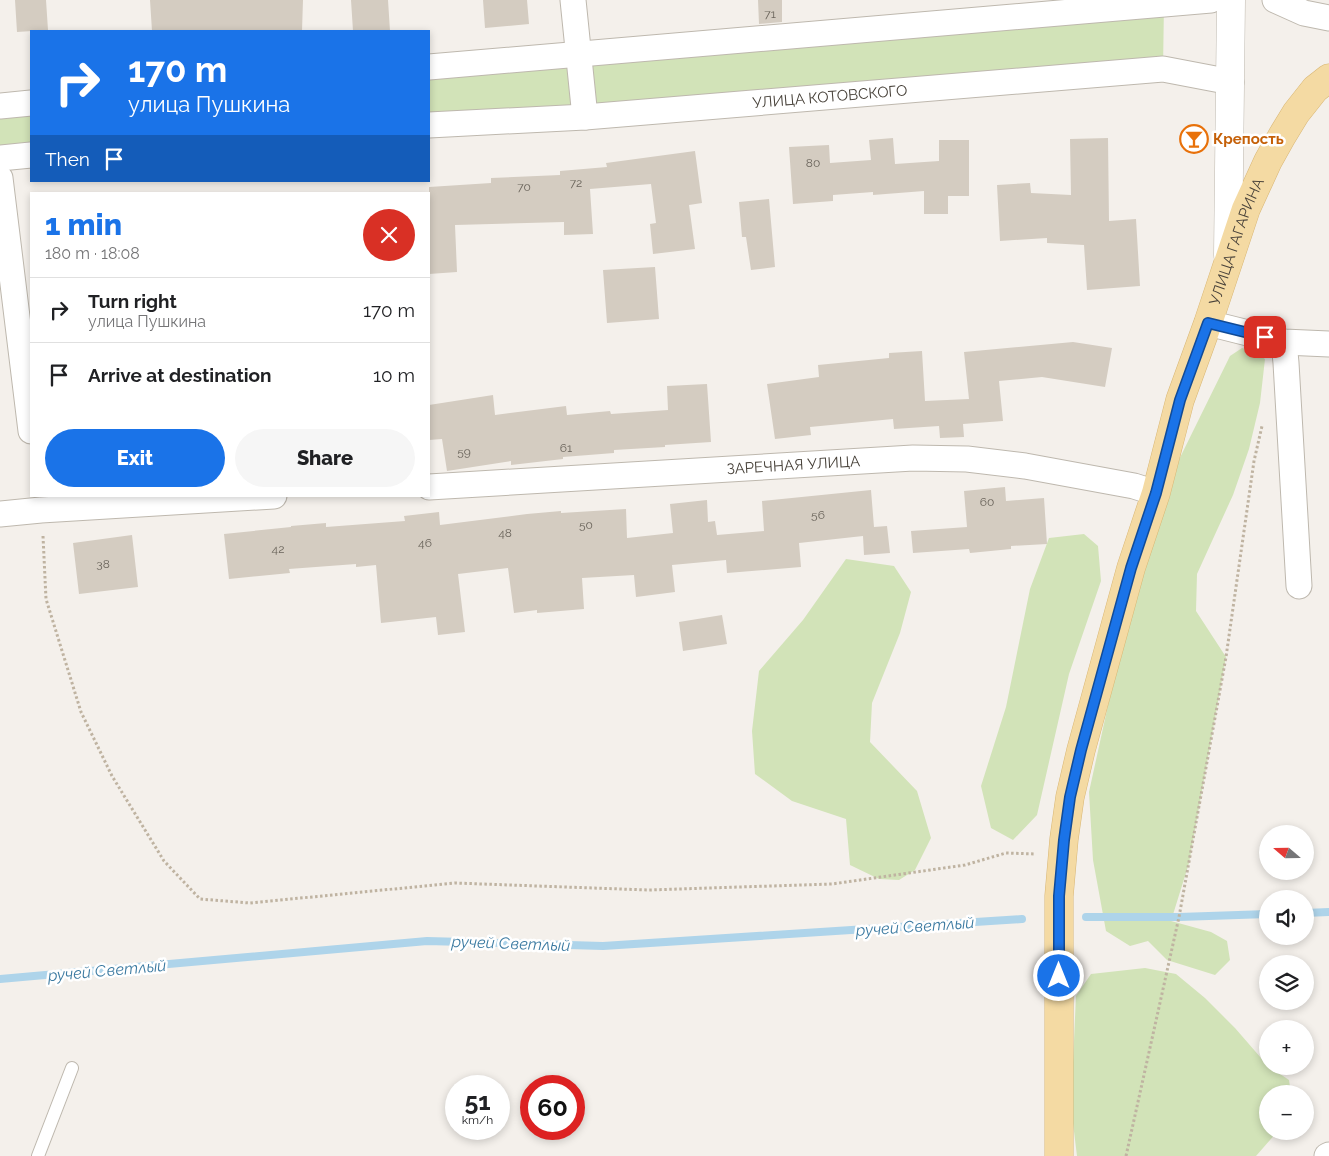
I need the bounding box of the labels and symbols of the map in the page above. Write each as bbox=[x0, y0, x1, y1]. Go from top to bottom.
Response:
house number: 71 bbox=[764, 7, 776, 21]
street label: УЛИЦА КОТОВСКОГО bbox=[752, 81, 908, 112]
bar icon: Крепость bbox=[1179, 124, 1209, 154]
place label: Крепость bbox=[1213, 130, 1284, 148]
house number: 80 bbox=[806, 156, 820, 170]
street label: УЛИЦА ГАГАРИНА bbox=[1206, 175, 1268, 307]
house number: 72 bbox=[570, 176, 582, 190]
house number: 70 bbox=[517, 180, 531, 194]
pin bbox=[1244, 316, 1286, 358]
house number: 61 bbox=[560, 441, 572, 455]
house number: 59 bbox=[457, 445, 471, 459]
street label: ЗАРЕЧНАЯ УЛИЦА bbox=[726, 452, 861, 478]
house number: 60 bbox=[980, 495, 994, 509]
house number: 56 bbox=[811, 508, 825, 522]
house number: 50 bbox=[579, 518, 593, 532]
house number: 48 bbox=[498, 526, 512, 540]
house number: 46 bbox=[418, 536, 432, 550]
house number: 42 bbox=[272, 542, 284, 556]
house number: 38 bbox=[96, 557, 110, 571]
north arrow bbox=[1259, 825, 1314, 880]
water label: ручей Светлый bbox=[854, 913, 975, 940]
water label: ручей Светлый bbox=[450, 932, 571, 955]
position arrow bbox=[1032, 949, 1084, 1001]
water label: ручей Светлый bbox=[46, 956, 167, 985]
speed limit sign: 60 bbox=[520, 1075, 585, 1140]

